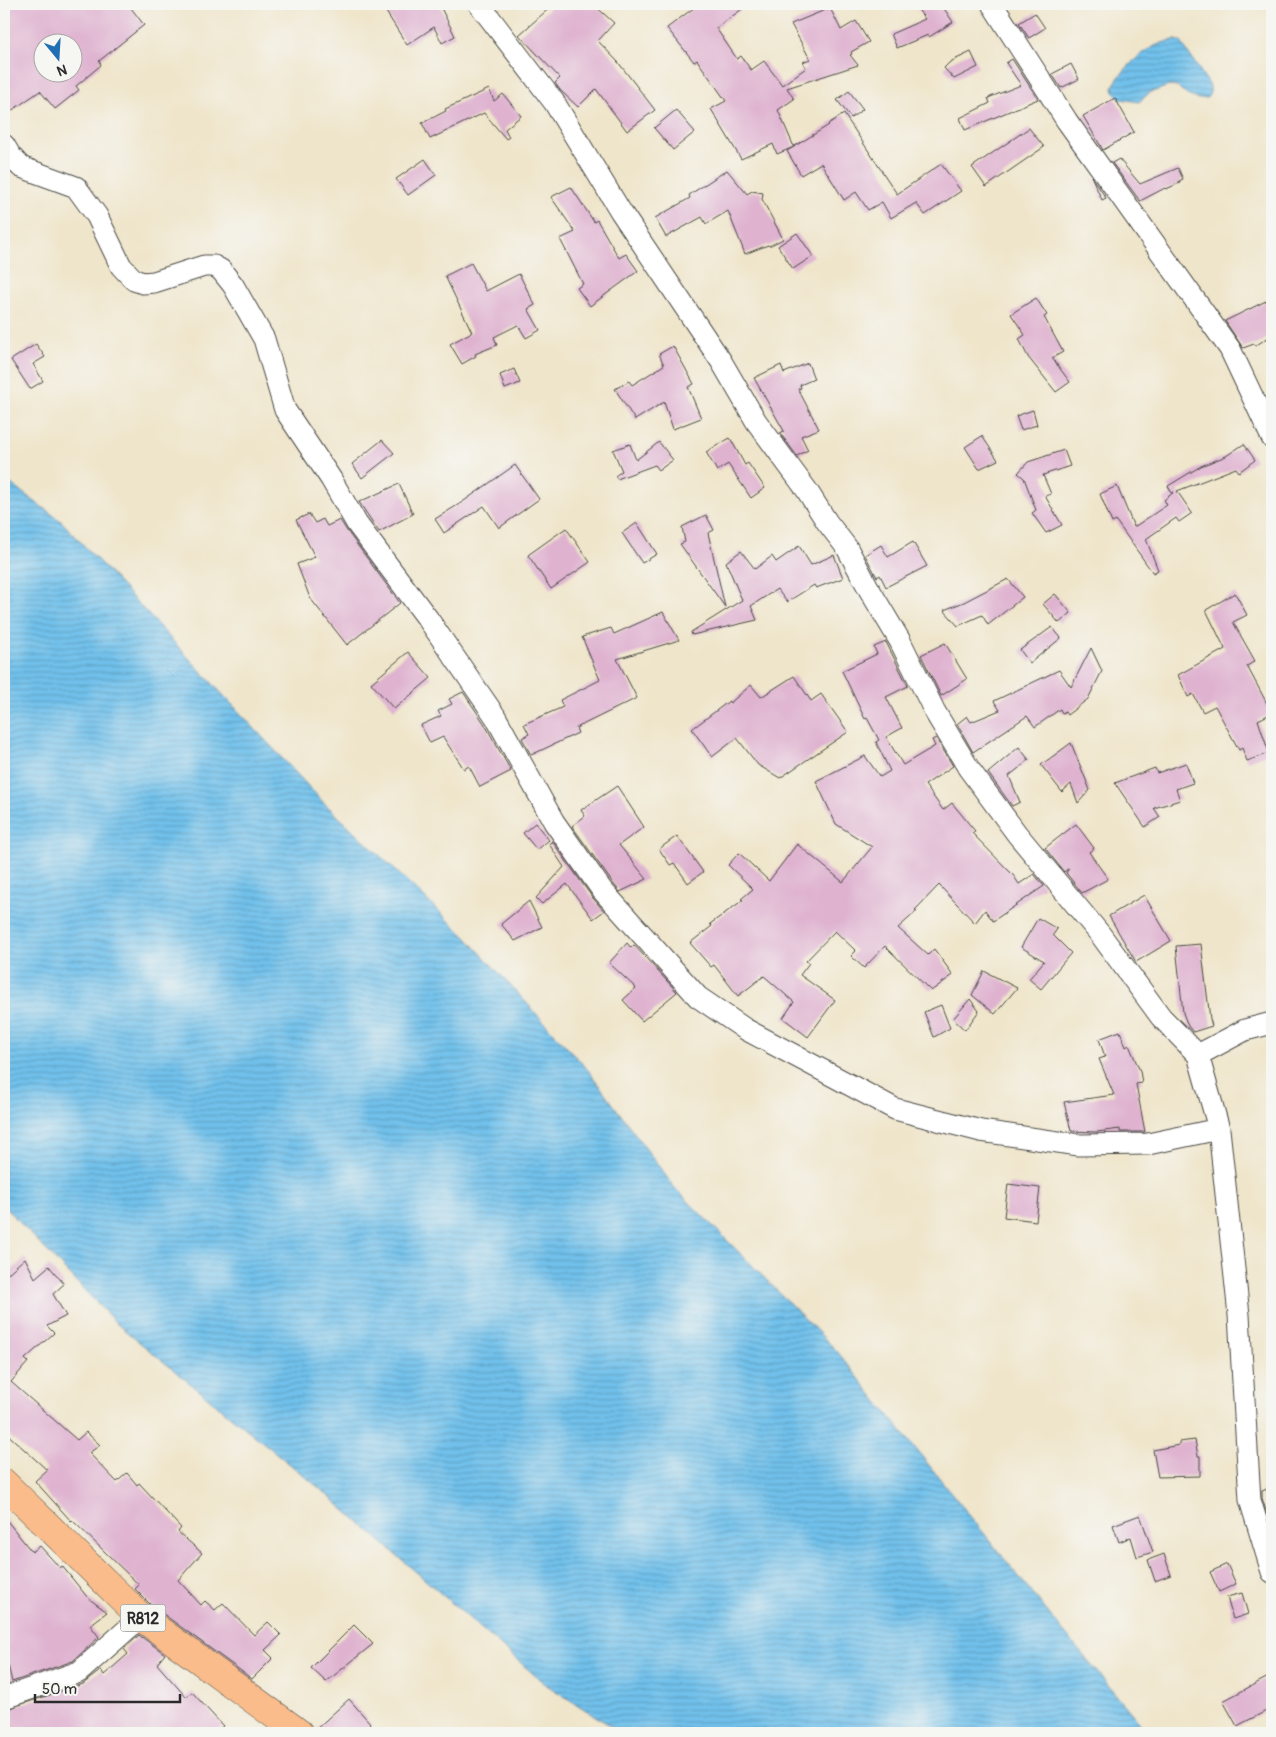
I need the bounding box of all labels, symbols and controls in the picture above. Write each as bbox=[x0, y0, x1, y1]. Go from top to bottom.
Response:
north arrow bbox=[32, 32, 82, 82]
text: N bbox=[55, 60, 69, 79]
road number: R812 bbox=[120, 1605, 166, 1632]
scale bar bbox=[35, 1672, 180, 1704]
text: 50 m bbox=[42, 1680, 77, 1699]

